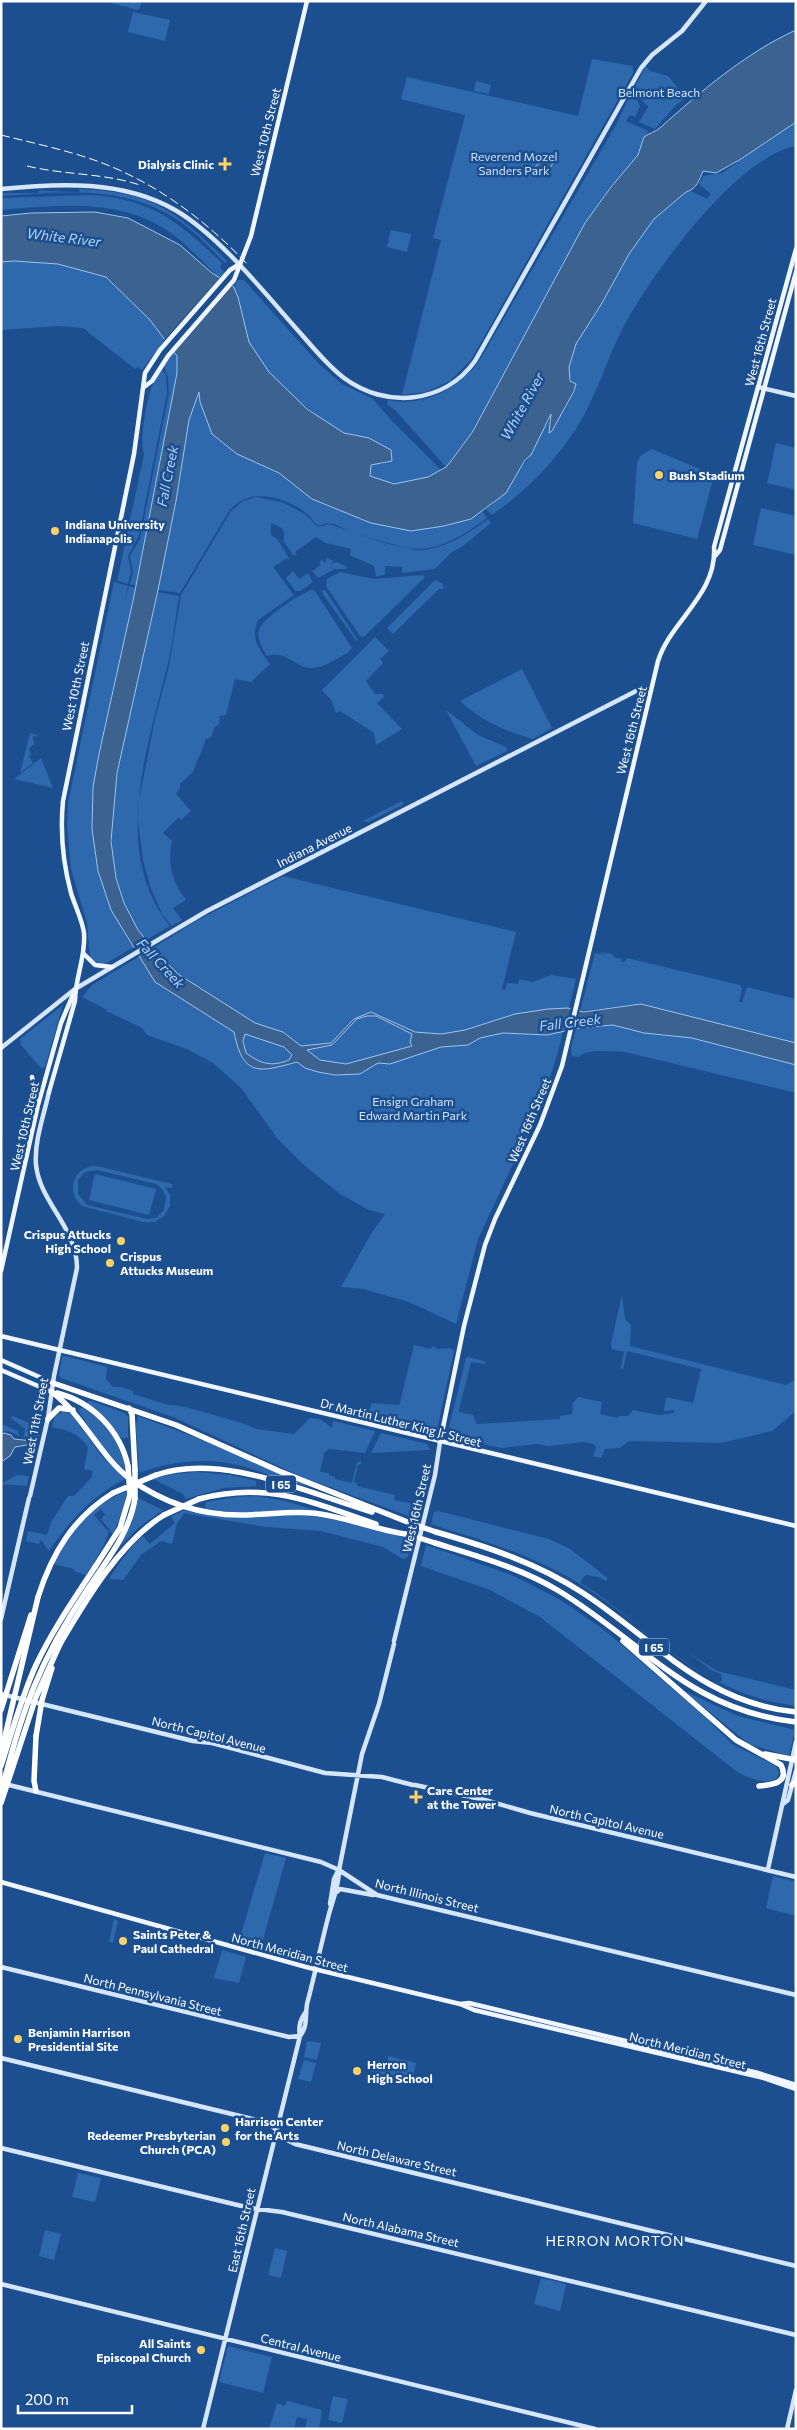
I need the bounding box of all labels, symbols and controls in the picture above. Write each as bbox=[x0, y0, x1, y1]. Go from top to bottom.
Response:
park label: Belmont Beach bbox=[618, 85, 700, 99]
street label: West 10th Street bbox=[247, 86, 283, 178]
park label: Reverend Mozel Sanders Park bbox=[470, 149, 558, 177]
place label: Dialysis Clinic bbox=[138, 157, 214, 171]
marker: Dialysis Clinic bbox=[218, 157, 232, 171]
water label: White River bbox=[26, 224, 102, 250]
street label: West 16th Street bbox=[741, 296, 779, 388]
water label: White River bbox=[496, 369, 548, 443]
water label: Fall Creek bbox=[153, 443, 181, 508]
place label: Bush Stadium bbox=[669, 468, 745, 482]
marker: Bush Stadium bbox=[653, 469, 665, 481]
place label: Indiana University Indianapolis bbox=[65, 517, 165, 545]
marker: Indiana University Indianapolis bbox=[49, 525, 61, 537]
street label: West 10th Street bbox=[59, 640, 91, 732]
street label: West 16th Street bbox=[613, 684, 649, 776]
street label: Indiana Avenue bbox=[274, 820, 354, 870]
water label: Fall Creek bbox=[134, 934, 189, 992]
water label: Fall Creek bbox=[538, 1010, 602, 1034]
street label: West 16th Street bbox=[505, 1075, 553, 1165]
street label: West 10th Street bbox=[7, 1080, 41, 1172]
park label: Ensign Graham Edward Martin Park bbox=[359, 1094, 468, 1122]
place label: Crispus Attucks High School bbox=[24, 1227, 111, 1255]
marker: Crispus Attucks High School bbox=[115, 1235, 127, 1247]
place label: Crispus Attucks Museum bbox=[120, 1249, 213, 1277]
marker: Crispus Attucks Museum bbox=[104, 1257, 116, 1269]
street label: West 11th Street bbox=[20, 1376, 50, 1466]
street label: Dr Martin Luther King Jr Street bbox=[319, 1395, 483, 1450]
street label: West 16th Street bbox=[399, 1462, 433, 1554]
road number: I 65 bbox=[266, 1476, 296, 1492]
road number: I 65 bbox=[639, 1638, 669, 1655]
street label: North Capitol Avenue bbox=[150, 1713, 268, 1755]
place label: Care Center at the Tower bbox=[427, 1783, 496, 1811]
marker: Care Center at the Tower bbox=[409, 1790, 423, 1804]
street label: North Capitol Avenue bbox=[548, 1801, 666, 1841]
street label: North Illinois Street bbox=[374, 1875, 480, 1915]
place label: Saints Peter & Paul Cathedral bbox=[133, 1927, 214, 1955]
street label: North Meridian Street bbox=[230, 1930, 350, 1974]
marker: Saints Peter & Paul Cathedral bbox=[117, 1935, 129, 1947]
street label: North Pennsylvania Street bbox=[82, 1970, 224, 2018]
place label: Benjamin Harrison Presidential Site bbox=[28, 2025, 130, 2053]
street label: North Meridian Street bbox=[628, 2029, 748, 2071]
marker: Benjamin Harrison Presidential Site bbox=[12, 2033, 24, 2045]
place label: Herron High School bbox=[367, 2057, 433, 2085]
marker: Herron High School bbox=[351, 2065, 363, 2077]
place label: Harrison Center for the Arts bbox=[235, 2114, 323, 2142]
marker: Harrison Center for the Arts bbox=[219, 2122, 231, 2134]
place label: Redeemer Presbyterian Church (PCA) bbox=[87, 2128, 216, 2156]
marker: Redeemer Presbyterian Church (PCA) bbox=[220, 2136, 232, 2148]
street label: North Delaware Street bbox=[336, 2137, 458, 2179]
street label: East 16th Street bbox=[224, 2186, 258, 2274]
street label: North Alabama Street bbox=[341, 2209, 461, 2249]
district label: HERRON MORTON bbox=[545, 2232, 685, 2249]
street label: Central Avenue bbox=[259, 2330, 343, 2364]
place label: All Saints Episcopal Church bbox=[96, 2336, 191, 2364]
marker: All Saints Episcopal Church bbox=[195, 2344, 207, 2356]
scale bar bbox=[18, 2382, 131, 2414]
text: 200 m bbox=[25, 2390, 69, 2408]

